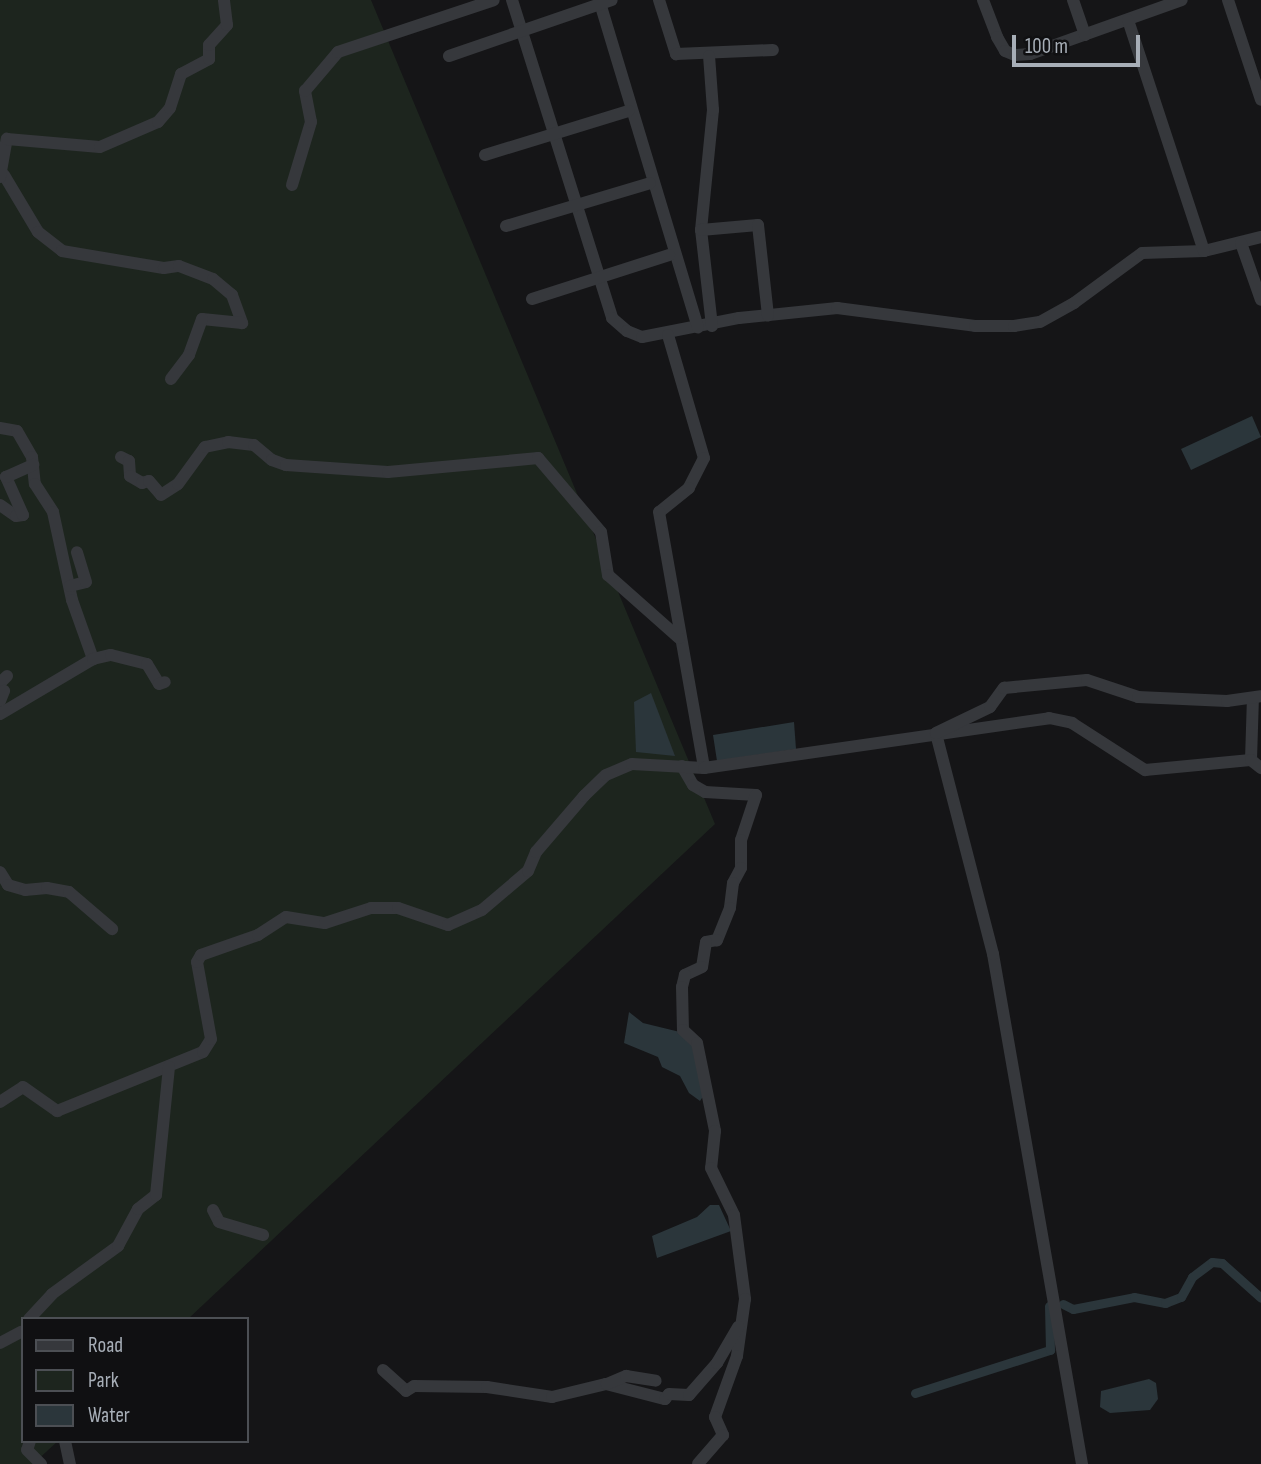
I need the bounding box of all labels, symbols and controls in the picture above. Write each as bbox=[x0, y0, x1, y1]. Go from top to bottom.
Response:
scale bar bbox=[1016, 21, 1144, 65]
text: 100 m bbox=[1025, 34, 1068, 59]
legend bbox=[21, 1317, 248, 1443]
text: Road bbox=[88, 1333, 123, 1358]
text: Park bbox=[88, 1368, 119, 1393]
text: Water bbox=[88, 1403, 130, 1428]

